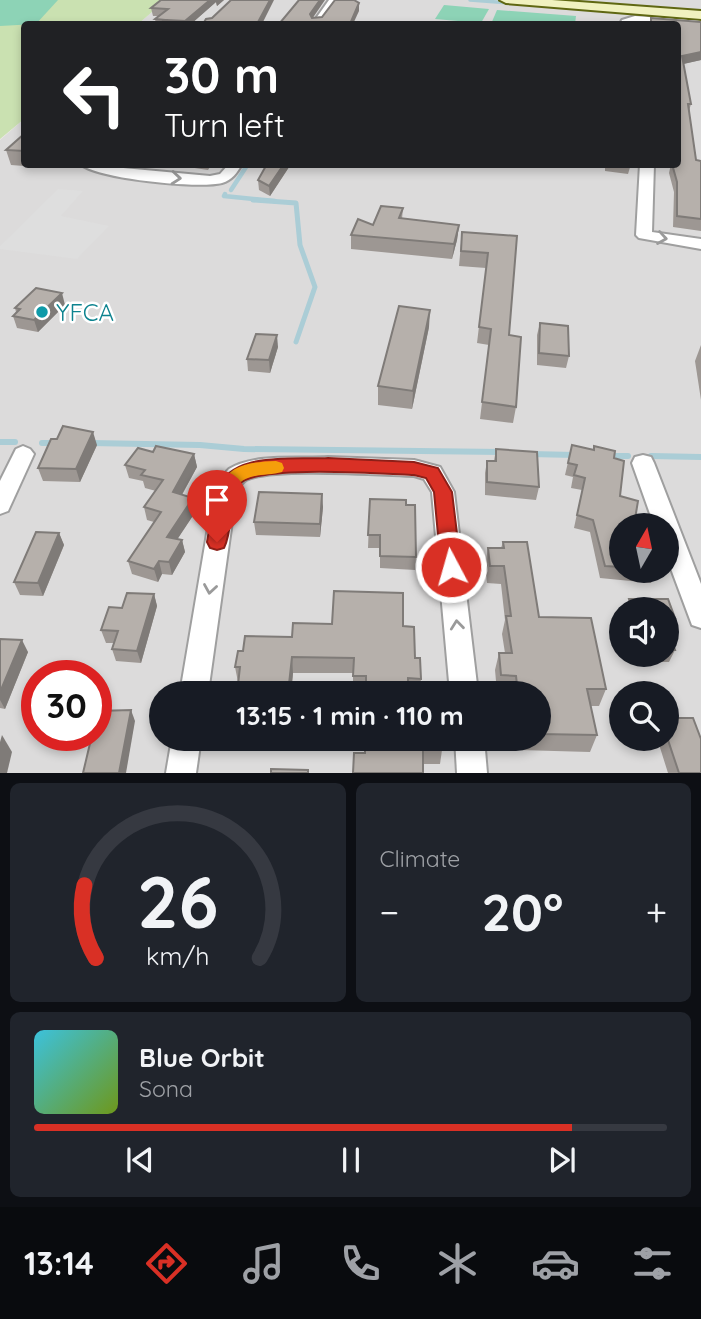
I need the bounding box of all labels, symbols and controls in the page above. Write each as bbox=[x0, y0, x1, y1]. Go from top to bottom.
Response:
text: 30 m bbox=[164, 44, 279, 105]
icon: left bbox=[49, 49, 140, 140]
text: Turn left bbox=[164, 105, 285, 145]
one-way arrow bbox=[171, 170, 182, 185]
one-way arrow bbox=[656, 230, 668, 245]
place label: YFCA bbox=[56, 297, 114, 327]
marker: YFCA bbox=[34, 304, 50, 320]
pin bbox=[187, 470, 247, 542]
icon: arrive bbox=[198, 481, 236, 519]
north arrow bbox=[609, 513, 679, 583]
map controls bbox=[609, 513, 679, 751]
position arrow bbox=[414, 530, 488, 604]
one-way arrow bbox=[203, 583, 218, 595]
button: sound bbox=[609, 597, 679, 667]
one-way arrow bbox=[450, 619, 465, 630]
speed limit sign: 30 bbox=[21, 660, 112, 751]
button: search bbox=[609, 681, 679, 751]
text: 13:15 · 1 min · 110 m bbox=[236, 699, 464, 732]
text: Climate bbox=[380, 844, 460, 873]
text: 26 bbox=[137, 856, 219, 947]
text: 20° bbox=[481, 879, 563, 944]
text: − bbox=[380, 888, 399, 936]
text: + bbox=[646, 888, 667, 936]
text: km/h bbox=[146, 940, 209, 971]
text: Blue Orbit bbox=[139, 1041, 265, 1074]
text: Sona bbox=[139, 1074, 193, 1103]
icon: previous bbox=[121, 1141, 159, 1179]
icon: pause bbox=[332, 1141, 370, 1179]
icon: next bbox=[543, 1141, 581, 1179]
icon: directions bbox=[142, 1239, 191, 1288]
icon: music bbox=[239, 1239, 288, 1288]
icon: phone bbox=[336, 1239, 385, 1288]
icon: climate bbox=[433, 1239, 482, 1288]
icon: car bbox=[531, 1239, 580, 1288]
icon: filters bbox=[628, 1239, 677, 1288]
text: 13:14 bbox=[24, 1243, 94, 1283]

